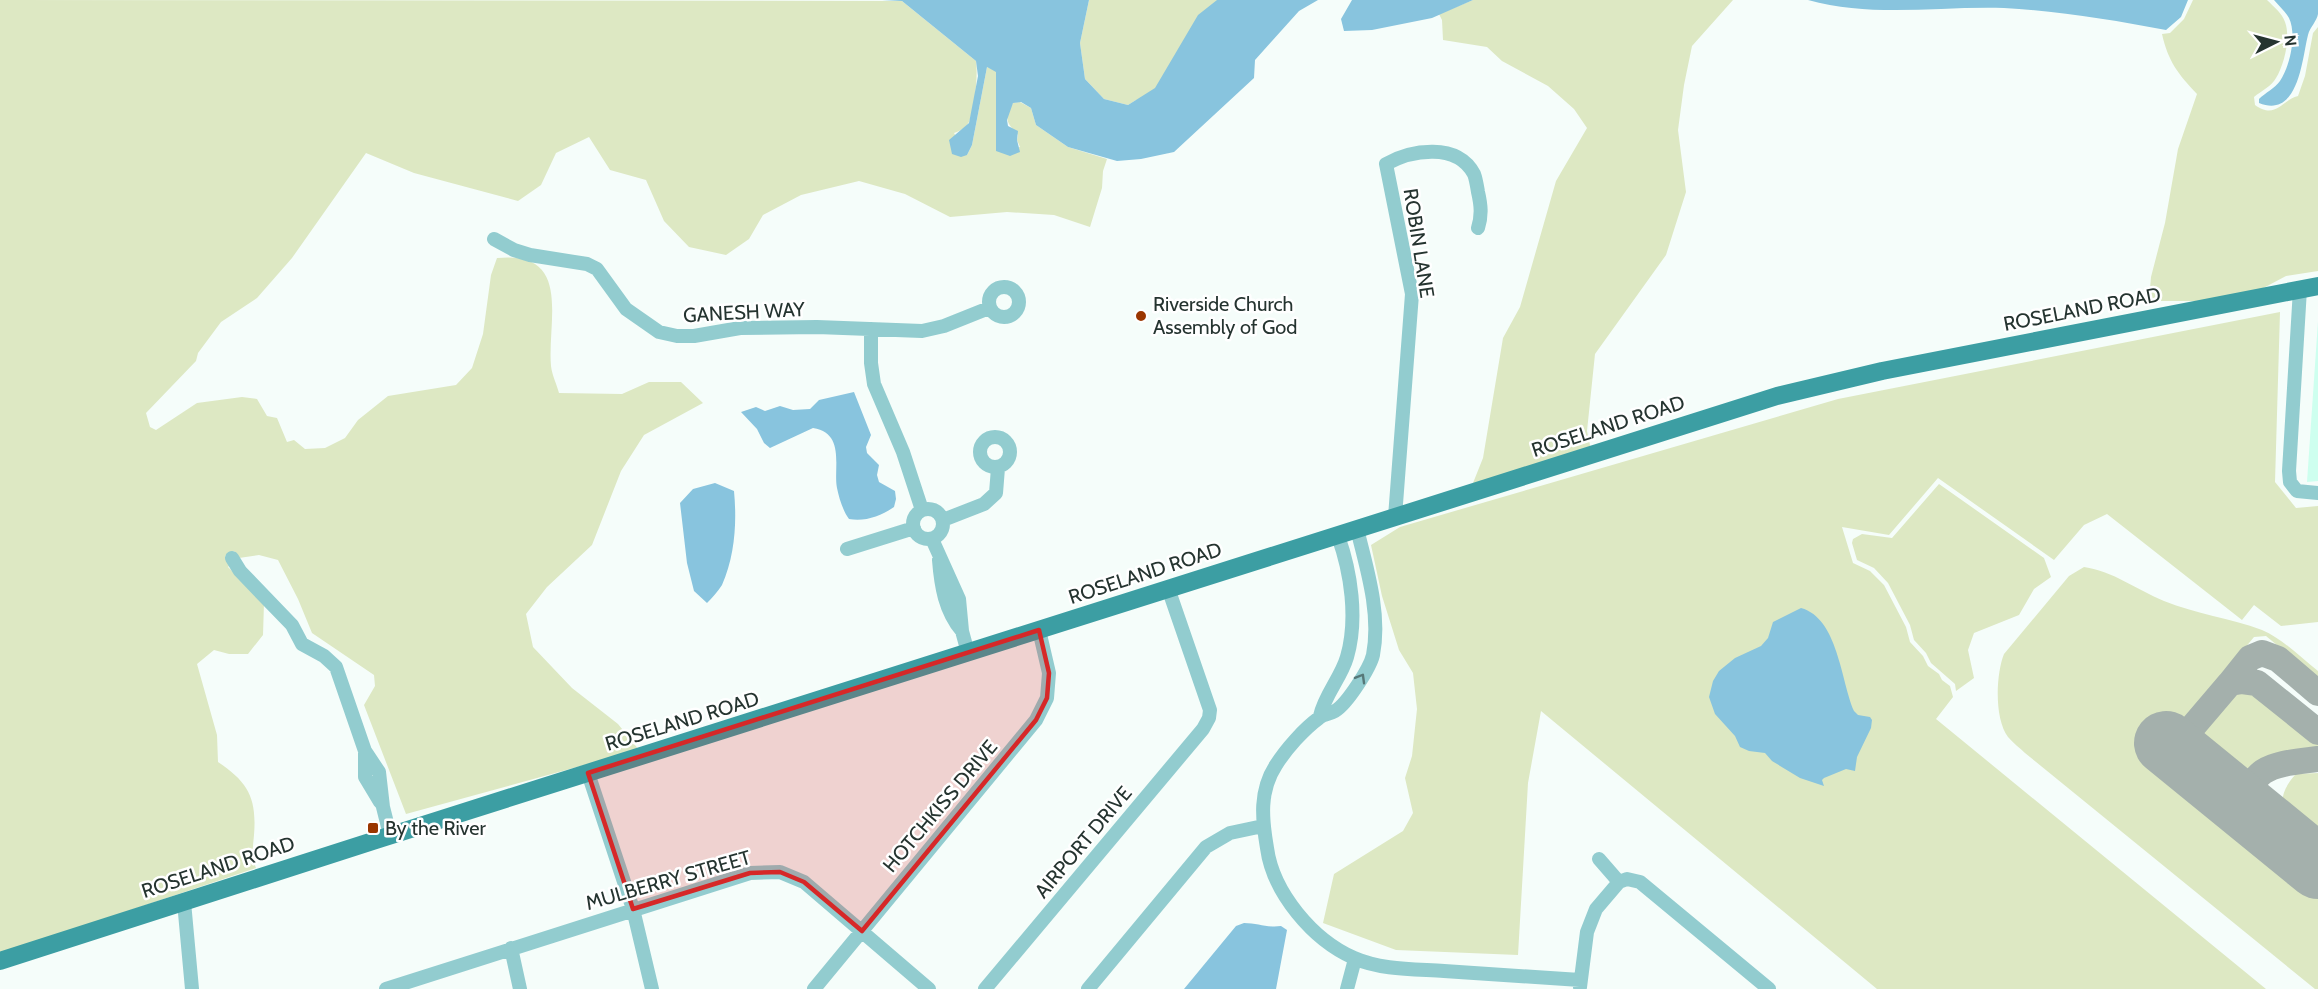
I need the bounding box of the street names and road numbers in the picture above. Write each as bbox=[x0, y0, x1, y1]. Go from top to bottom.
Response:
street label: ROBIN LANE bbox=[1398, 187, 1440, 299]
street label: ROSELAND ROAD bbox=[2001, 282, 2163, 336]
street label: GANESH WAY bbox=[683, 297, 806, 327]
street label: ROSELAND ROAD bbox=[1528, 390, 1688, 462]
street label: ROSELAND ROAD bbox=[1065, 537, 1225, 609]
street label: ROSELAND ROAD bbox=[602, 686, 762, 756]
street label: HOTCHKISS DRIVE bbox=[878, 735, 1002, 877]
street label: AIRPORT DRIVE bbox=[1029, 781, 1137, 903]
street label: ROSELAND ROAD bbox=[138, 831, 298, 903]
street label: MULBERRY STREET bbox=[583, 845, 754, 915]

